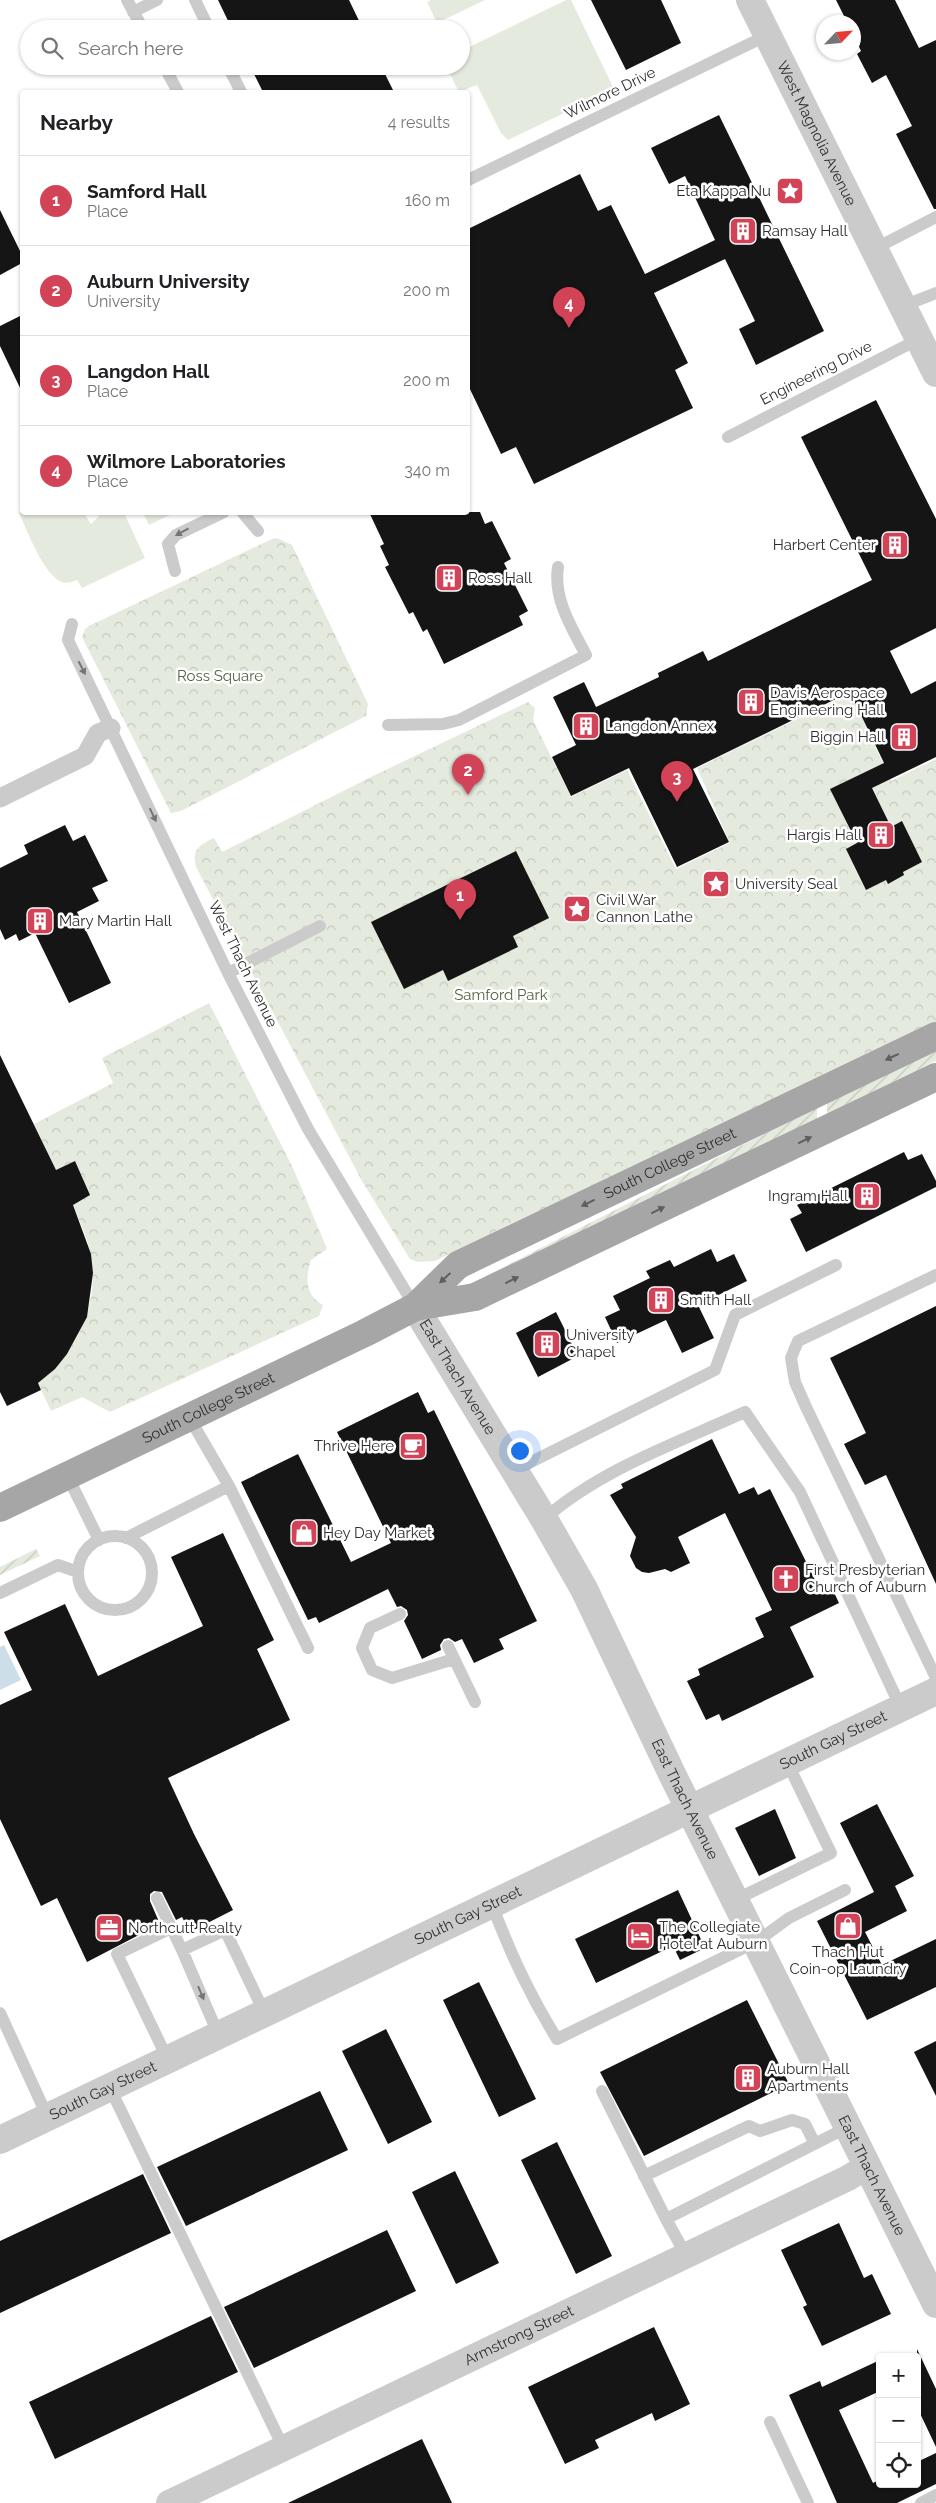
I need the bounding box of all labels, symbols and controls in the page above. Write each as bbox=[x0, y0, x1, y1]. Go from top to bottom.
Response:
north arrow bbox=[816, 15, 861, 60]
search box bbox=[20, 20, 470, 75]
icon: search bbox=[38, 34, 66, 62]
text: Search here bbox=[78, 37, 184, 59]
street label: West Magnolia Avenue bbox=[773, 58, 860, 209]
street label: Wilmore Drive bbox=[561, 63, 659, 123]
text: Nearby bbox=[40, 110, 113, 135]
text: 4 results bbox=[388, 113, 450, 132]
place icon: Eta Kappa Nu bbox=[775, 176, 805, 206]
text: Samford Hall bbox=[87, 180, 207, 202]
place label: Eta Kappa Nu bbox=[676, 182, 771, 200]
text: 1 bbox=[52, 191, 60, 210]
text: 160 m bbox=[405, 191, 450, 210]
text: Place bbox=[87, 202, 128, 221]
building icon: Ramsay Hall bbox=[728, 216, 758, 246]
place label: Ramsay Hall bbox=[762, 222, 849, 240]
text: Auburn University bbox=[87, 270, 250, 292]
text: 2 bbox=[51, 281, 61, 300]
text: 200 m bbox=[403, 281, 450, 300]
pin: 4 bbox=[553, 287, 585, 328]
text: University bbox=[87, 292, 160, 311]
street label: Engineering Drive bbox=[757, 337, 875, 409]
text: Langdon Hall bbox=[87, 360, 209, 382]
text: 3 bbox=[52, 371, 60, 390]
text: 200 m bbox=[403, 371, 450, 390]
text: Place bbox=[87, 382, 128, 401]
text: Wilmore Laboratories bbox=[87, 450, 286, 472]
text: 4 bbox=[51, 461, 61, 480]
text: 340 m bbox=[404, 461, 450, 480]
text: Place bbox=[87, 472, 128, 491]
one-way arrow bbox=[175, 528, 188, 537]
building icon: Harbert Center bbox=[880, 530, 910, 560]
place label: Harbert Center bbox=[773, 536, 877, 554]
building icon: Ross Hall bbox=[434, 563, 464, 593]
place label: Ross Hall bbox=[468, 569, 533, 587]
one-way arrow bbox=[78, 661, 86, 676]
park label: Ross Square bbox=[177, 667, 263, 685]
place label: Davis Aerospace Engineering Hall bbox=[770, 684, 885, 719]
building icon: Davis Aerospace Engineering Hall bbox=[736, 687, 766, 717]
building icon: Langdon Annex bbox=[571, 711, 601, 741]
place label: Langdon Annex bbox=[605, 717, 714, 735]
building icon: Biggin Hall bbox=[889, 722, 919, 752]
place label: Biggin Hall bbox=[810, 728, 886, 746]
pin: 2 bbox=[452, 754, 484, 795]
pin: 3 bbox=[661, 761, 693, 802]
one-way arrow bbox=[149, 808, 157, 822]
building icon: Hargis Hall bbox=[866, 820, 896, 850]
place label: Hargis Hall bbox=[787, 826, 863, 844]
place icon: University Seal bbox=[701, 869, 731, 899]
place label: University Seal bbox=[735, 875, 838, 893]
pin: 1 bbox=[444, 879, 476, 920]
place label: Civil War Cannon Lathe bbox=[596, 891, 693, 926]
place icon: Civil War Cannon Lathe bbox=[562, 894, 592, 924]
street label: West Thach Avenue bbox=[205, 898, 281, 1030]
building icon: Mary Martin Hall bbox=[25, 906, 55, 936]
place label: Mary Martin Hall bbox=[59, 912, 173, 930]
park label: Samford Park bbox=[454, 986, 548, 1004]
one-way arrow bbox=[885, 1053, 899, 1061]
street label: South College Street bbox=[601, 1124, 739, 1203]
one-way arrow bbox=[798, 1135, 812, 1143]
building icon: Ingram Hall bbox=[852, 1181, 882, 1211]
place label: Ingram Hall bbox=[768, 1187, 849, 1205]
one-way arrow bbox=[581, 1199, 595, 1207]
one-way arrow bbox=[651, 1205, 665, 1213]
one-way arrow bbox=[439, 1272, 451, 1284]
one-way arrow bbox=[505, 1276, 519, 1284]
building icon: Smith Hall bbox=[646, 1285, 676, 1315]
place label: Smith Hall bbox=[680, 1291, 752, 1309]
street label: East Thach Avenue bbox=[416, 1316, 500, 1438]
place label: University Chapel bbox=[566, 1326, 635, 1361]
building icon: University Chapel bbox=[532, 1329, 562, 1359]
street label: South College Street bbox=[139, 1369, 277, 1447]
cafe icon: Thrive Here bbox=[398, 1431, 428, 1461]
place label: Thrive Here bbox=[314, 1437, 394, 1455]
your location bbox=[507, 1438, 533, 1464]
shop icon: Hey Day Market bbox=[289, 1518, 319, 1548]
place label: Hey Day Market bbox=[323, 1524, 432, 1542]
place label: First Presbyterian Church of Auburn bbox=[805, 1561, 927, 1596]
church icon: First Presbyterian Church of Auburn bbox=[771, 1564, 801, 1594]
street label: South Gay Street bbox=[777, 1707, 890, 1774]
street label: East Thach Avenue bbox=[648, 1736, 722, 1863]
street label: South Gay Street bbox=[412, 1882, 524, 1949]
shop icon: Thach Hut Coin-op Laundry bbox=[833, 1911, 863, 1941]
office icon: Northcutt Realty bbox=[94, 1913, 124, 1943]
place label: The Collegiate Hotel at Auburn bbox=[659, 1918, 767, 1953]
place label: Northcutt Realty bbox=[128, 1919, 242, 1937]
hotel icon: The Collegiate Hotel at Auburn bbox=[625, 1921, 655, 1951]
place label: Thach Hut Coin-op Laundry bbox=[790, 1943, 906, 1978]
one-way arrow bbox=[197, 1986, 205, 2000]
street label: South Gay Street bbox=[46, 2057, 159, 2124]
place label: Auburn Hall Apartments bbox=[767, 2060, 850, 2095]
building icon: Auburn Hall Apartments bbox=[733, 2063, 763, 2093]
street label: East Thach Avenue bbox=[834, 2112, 909, 2239]
street label: Armstrong Street bbox=[461, 2302, 577, 2369]
map controls bbox=[876, 2353, 921, 2488]
button: + bbox=[876, 2353, 921, 2398]
button: − bbox=[876, 2398, 921, 2443]
button: locate bbox=[876, 2443, 921, 2488]

